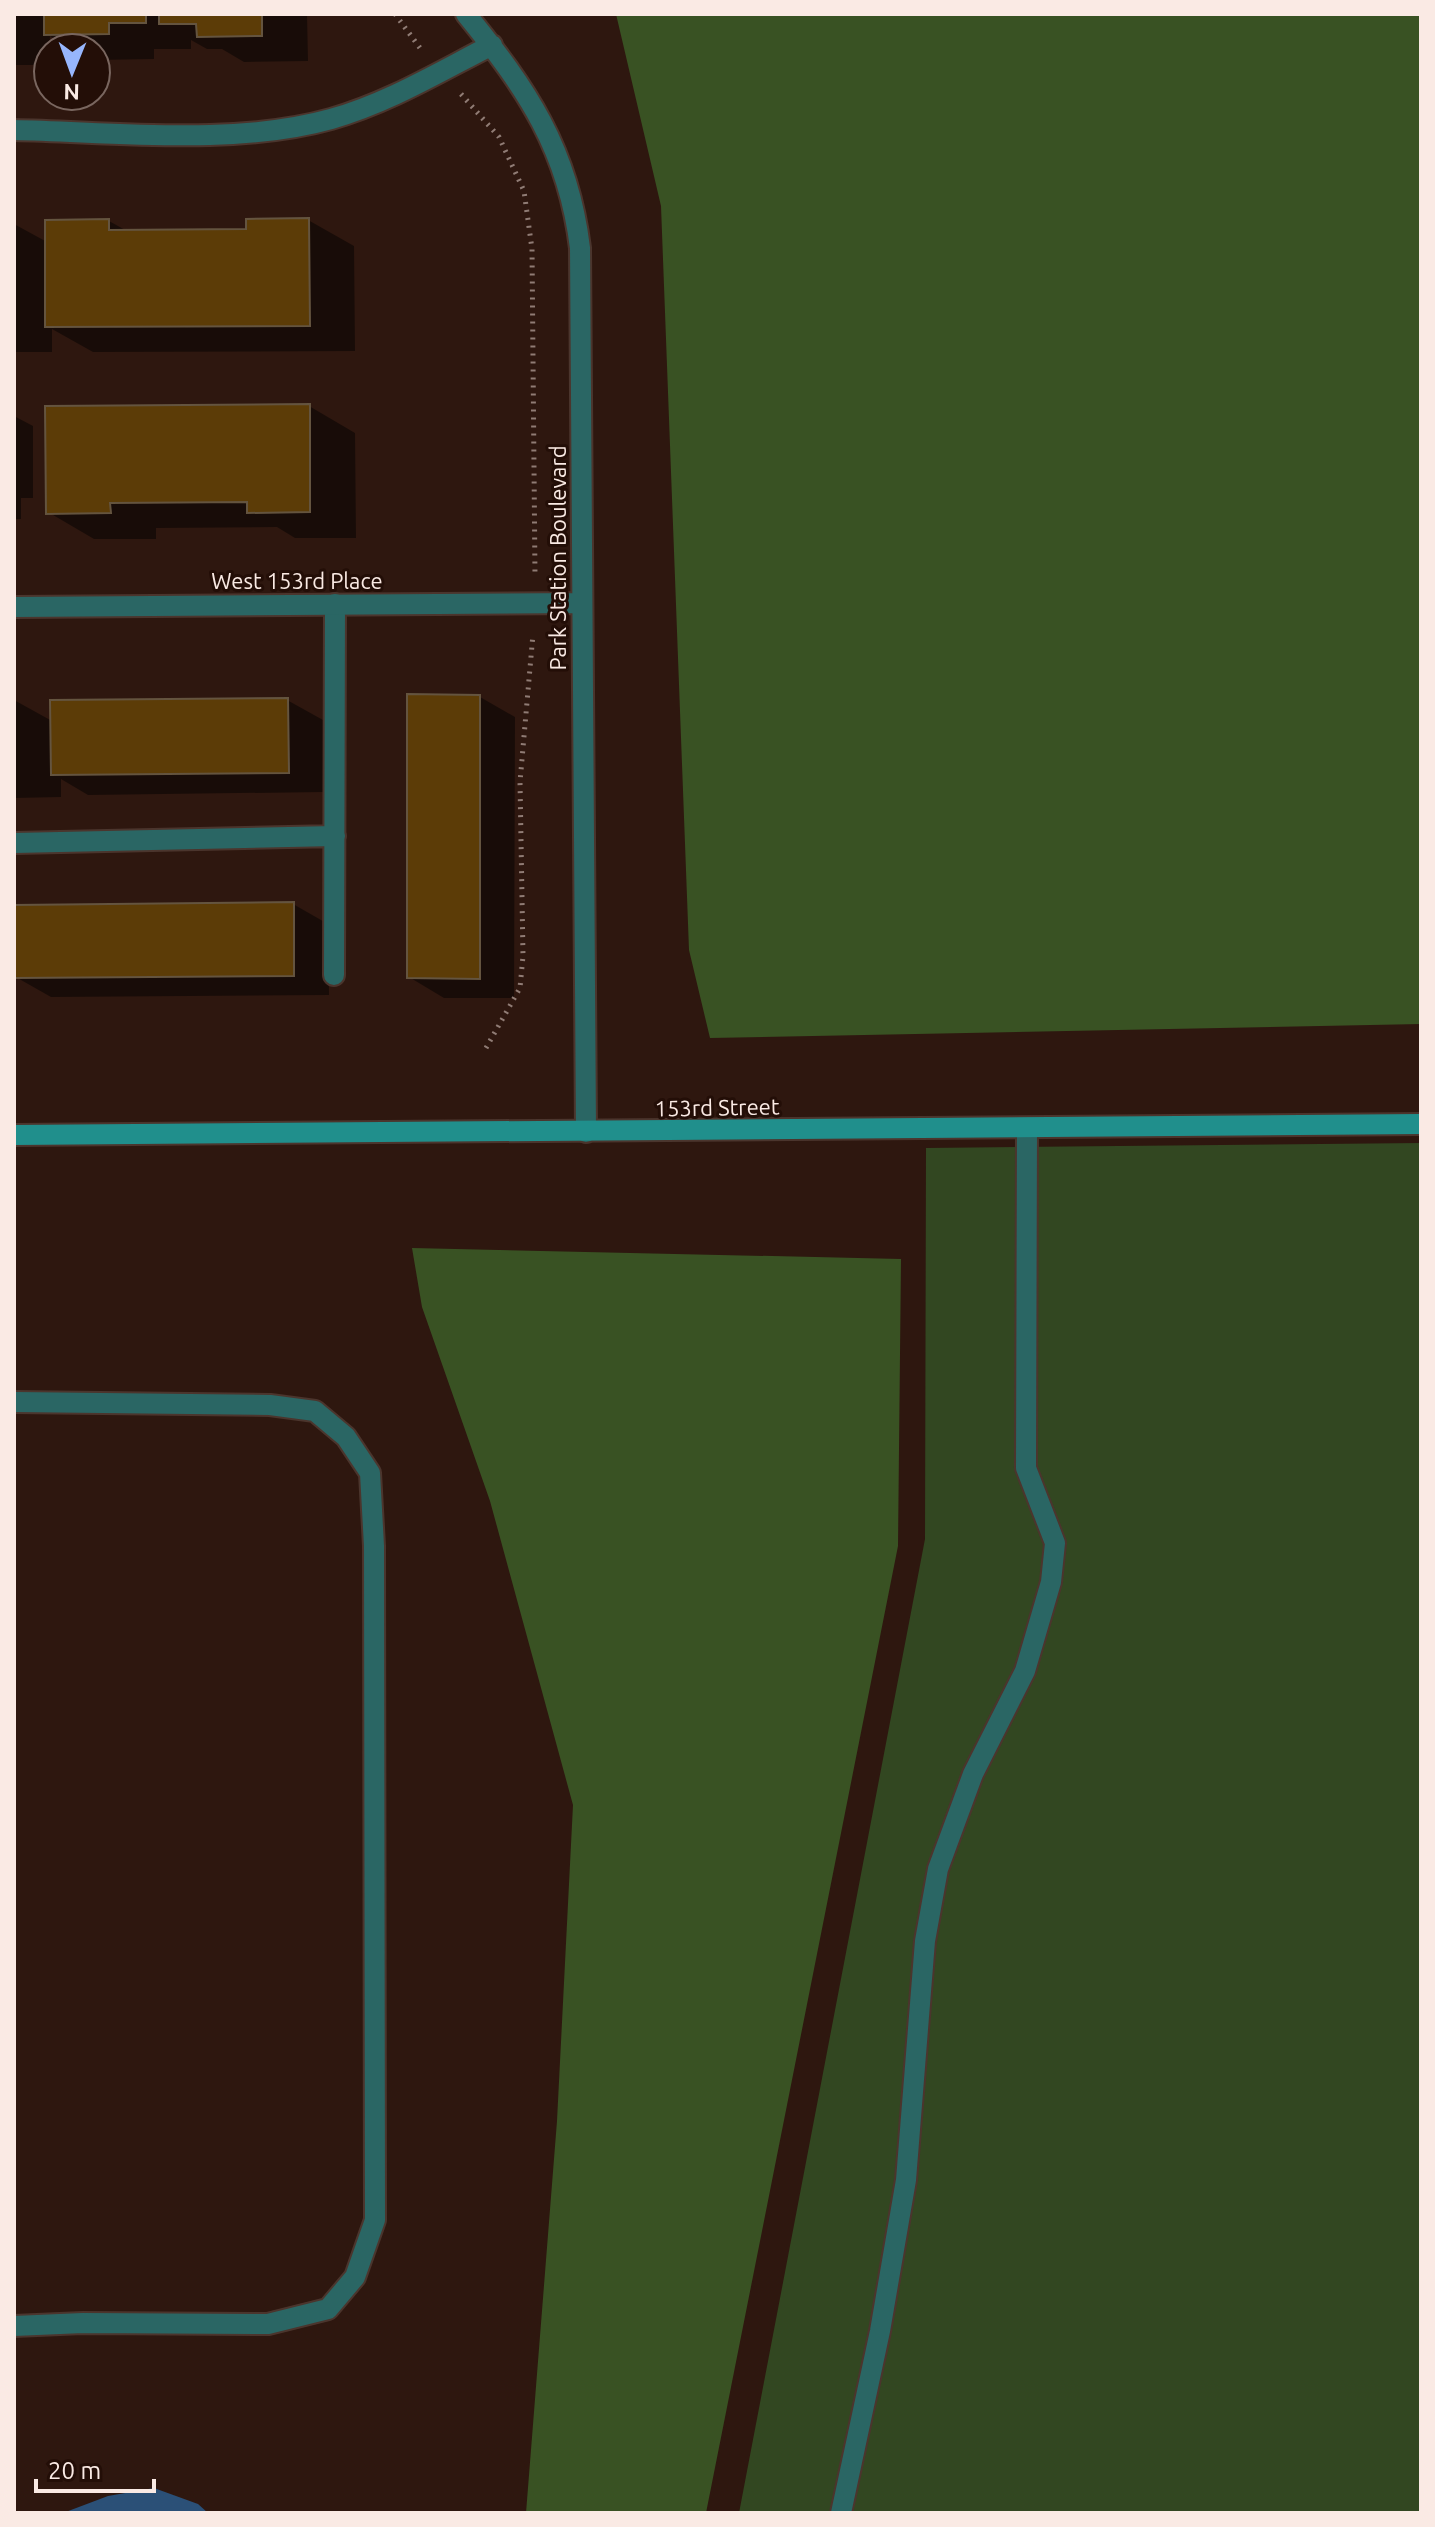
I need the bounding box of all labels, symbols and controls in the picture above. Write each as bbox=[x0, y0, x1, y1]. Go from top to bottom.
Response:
north arrow bbox=[32, 32, 112, 112]
text: N bbox=[63, 80, 80, 105]
street label: Park Station Boulevard bbox=[545, 445, 570, 671]
street label: West 153rd Place bbox=[211, 568, 383, 593]
street label: 153rd Street bbox=[654, 1093, 780, 1121]
scale bar bbox=[36, 2443, 154, 2493]
text: 20 m bbox=[48, 2457, 101, 2484]

